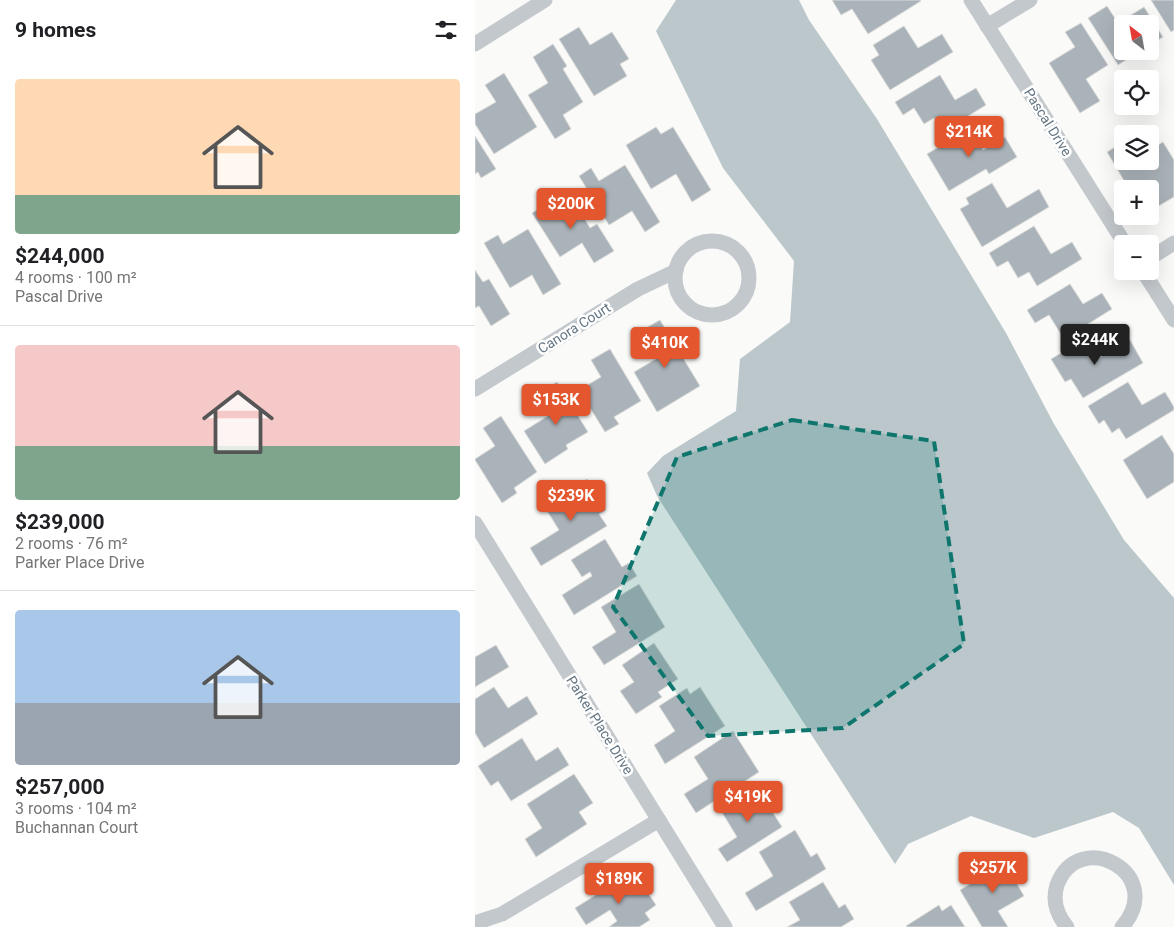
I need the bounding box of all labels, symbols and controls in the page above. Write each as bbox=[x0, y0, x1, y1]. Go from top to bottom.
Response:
north arrow bbox=[1114, 15, 1159, 60]
map controls bbox=[1114, 15, 1159, 280]
icon: filters bbox=[432, 16, 460, 44]
text: 9 homes bbox=[15, 18, 96, 42]
button: locate bbox=[1114, 70, 1159, 115]
street label: Pascal Drive bbox=[1021, 85, 1075, 159]
icon: home bbox=[193, 112, 283, 202]
pin: $214K bbox=[934, 116, 1004, 158]
text: $214K bbox=[946, 122, 992, 141]
button: layers bbox=[1114, 125, 1159, 170]
button: + bbox=[1114, 180, 1159, 225]
pin: $200K bbox=[536, 188, 606, 230]
text: $200K bbox=[548, 194, 594, 213]
button: − bbox=[1114, 235, 1159, 280]
text: $244,000 bbox=[15, 244, 105, 268]
text: 4 rooms · 100 m² bbox=[15, 268, 137, 287]
text: Pascal Drive bbox=[15, 287, 103, 306]
street label: Canora Court bbox=[535, 299, 614, 357]
pin: $244K bbox=[1060, 324, 1130, 366]
pin: $410K bbox=[630, 326, 700, 369]
text: $244K bbox=[1072, 330, 1118, 349]
text: $410K bbox=[642, 333, 688, 352]
icon: home bbox=[193, 377, 283, 467]
pin: $153K bbox=[521, 384, 591, 426]
text: $153K bbox=[533, 390, 579, 409]
pin: $239K bbox=[536, 480, 606, 522]
text: $239K bbox=[548, 486, 594, 505]
text: $239,000 bbox=[15, 510, 105, 534]
text: 2 rooms · 76 m² bbox=[15, 534, 128, 553]
text: Parker Place Drive bbox=[15, 553, 144, 572]
icon: home bbox=[193, 642, 283, 732]
street label: Parker Place Drive bbox=[563, 673, 637, 777]
text: $257,000 bbox=[15, 775, 105, 799]
pin: $419K bbox=[713, 780, 783, 823]
text: $419K bbox=[725, 787, 771, 806]
text: 3 rooms · 104 m² bbox=[15, 799, 137, 818]
text: Buchannan Court bbox=[15, 818, 138, 837]
pin: $257K bbox=[958, 852, 1028, 894]
text: $257K bbox=[970, 858, 1016, 877]
pin: $189K bbox=[584, 862, 654, 905]
text: $189K bbox=[596, 869, 642, 888]

